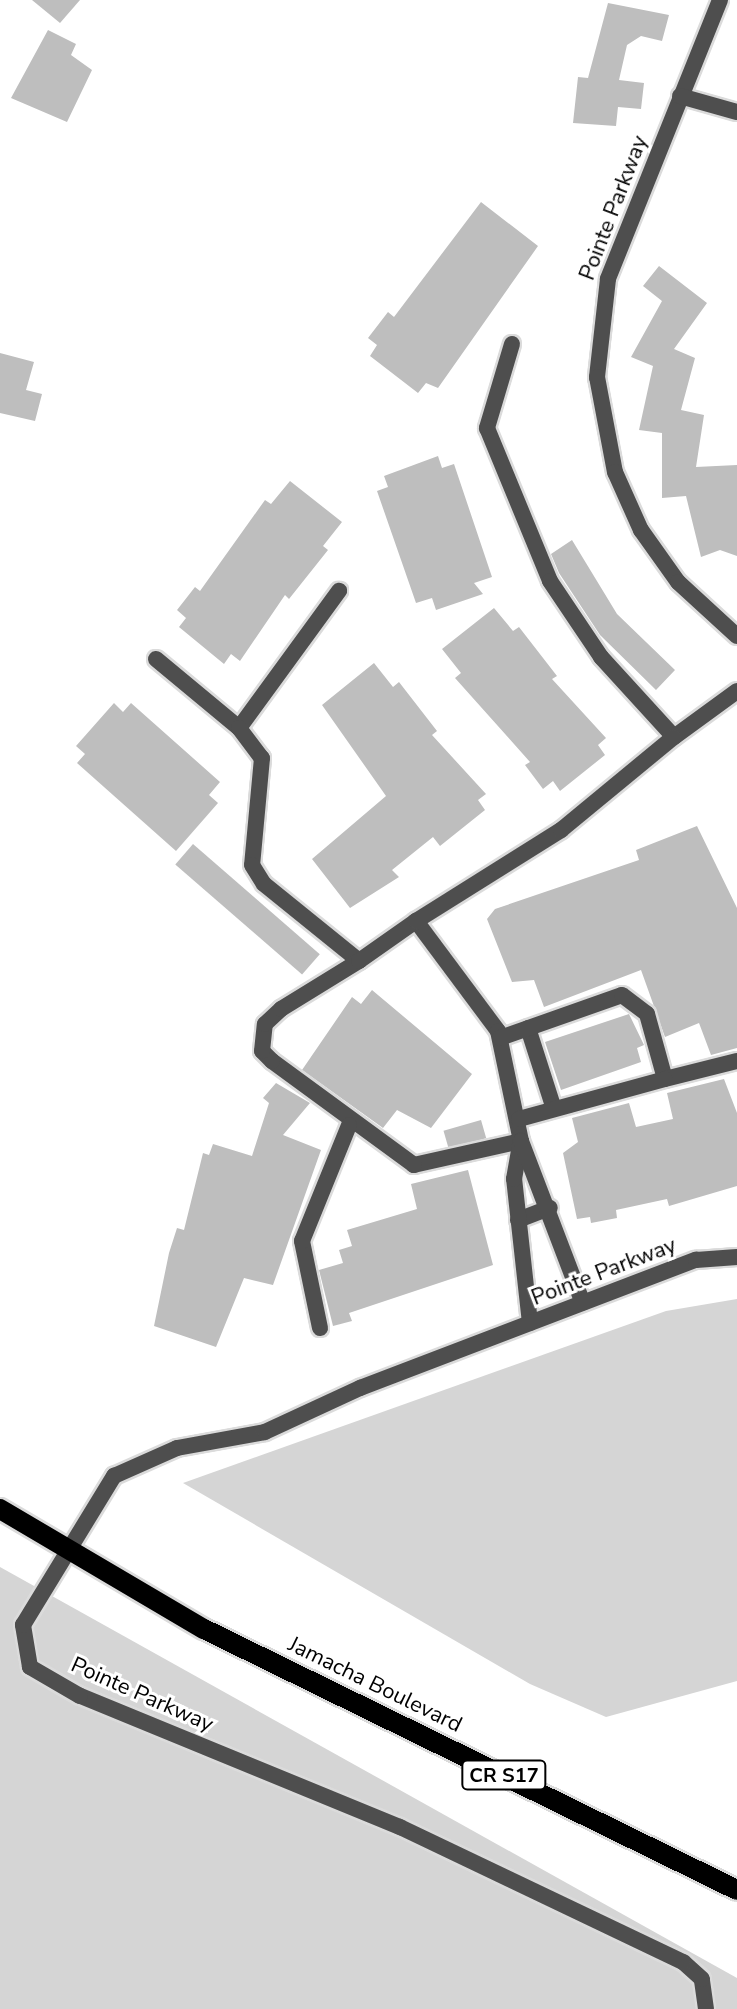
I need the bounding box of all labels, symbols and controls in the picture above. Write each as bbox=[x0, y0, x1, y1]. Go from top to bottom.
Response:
street label: Pointe Parkway bbox=[574, 132, 654, 284]
street label: Pointe Parkway bbox=[528, 1232, 680, 1312]
street label: Jamacha Boulevard bbox=[284, 1631, 466, 1739]
street label: Pointe Parkway bbox=[67, 1652, 217, 1738]
road number: CR S17 bbox=[460, 1759, 548, 1791]

